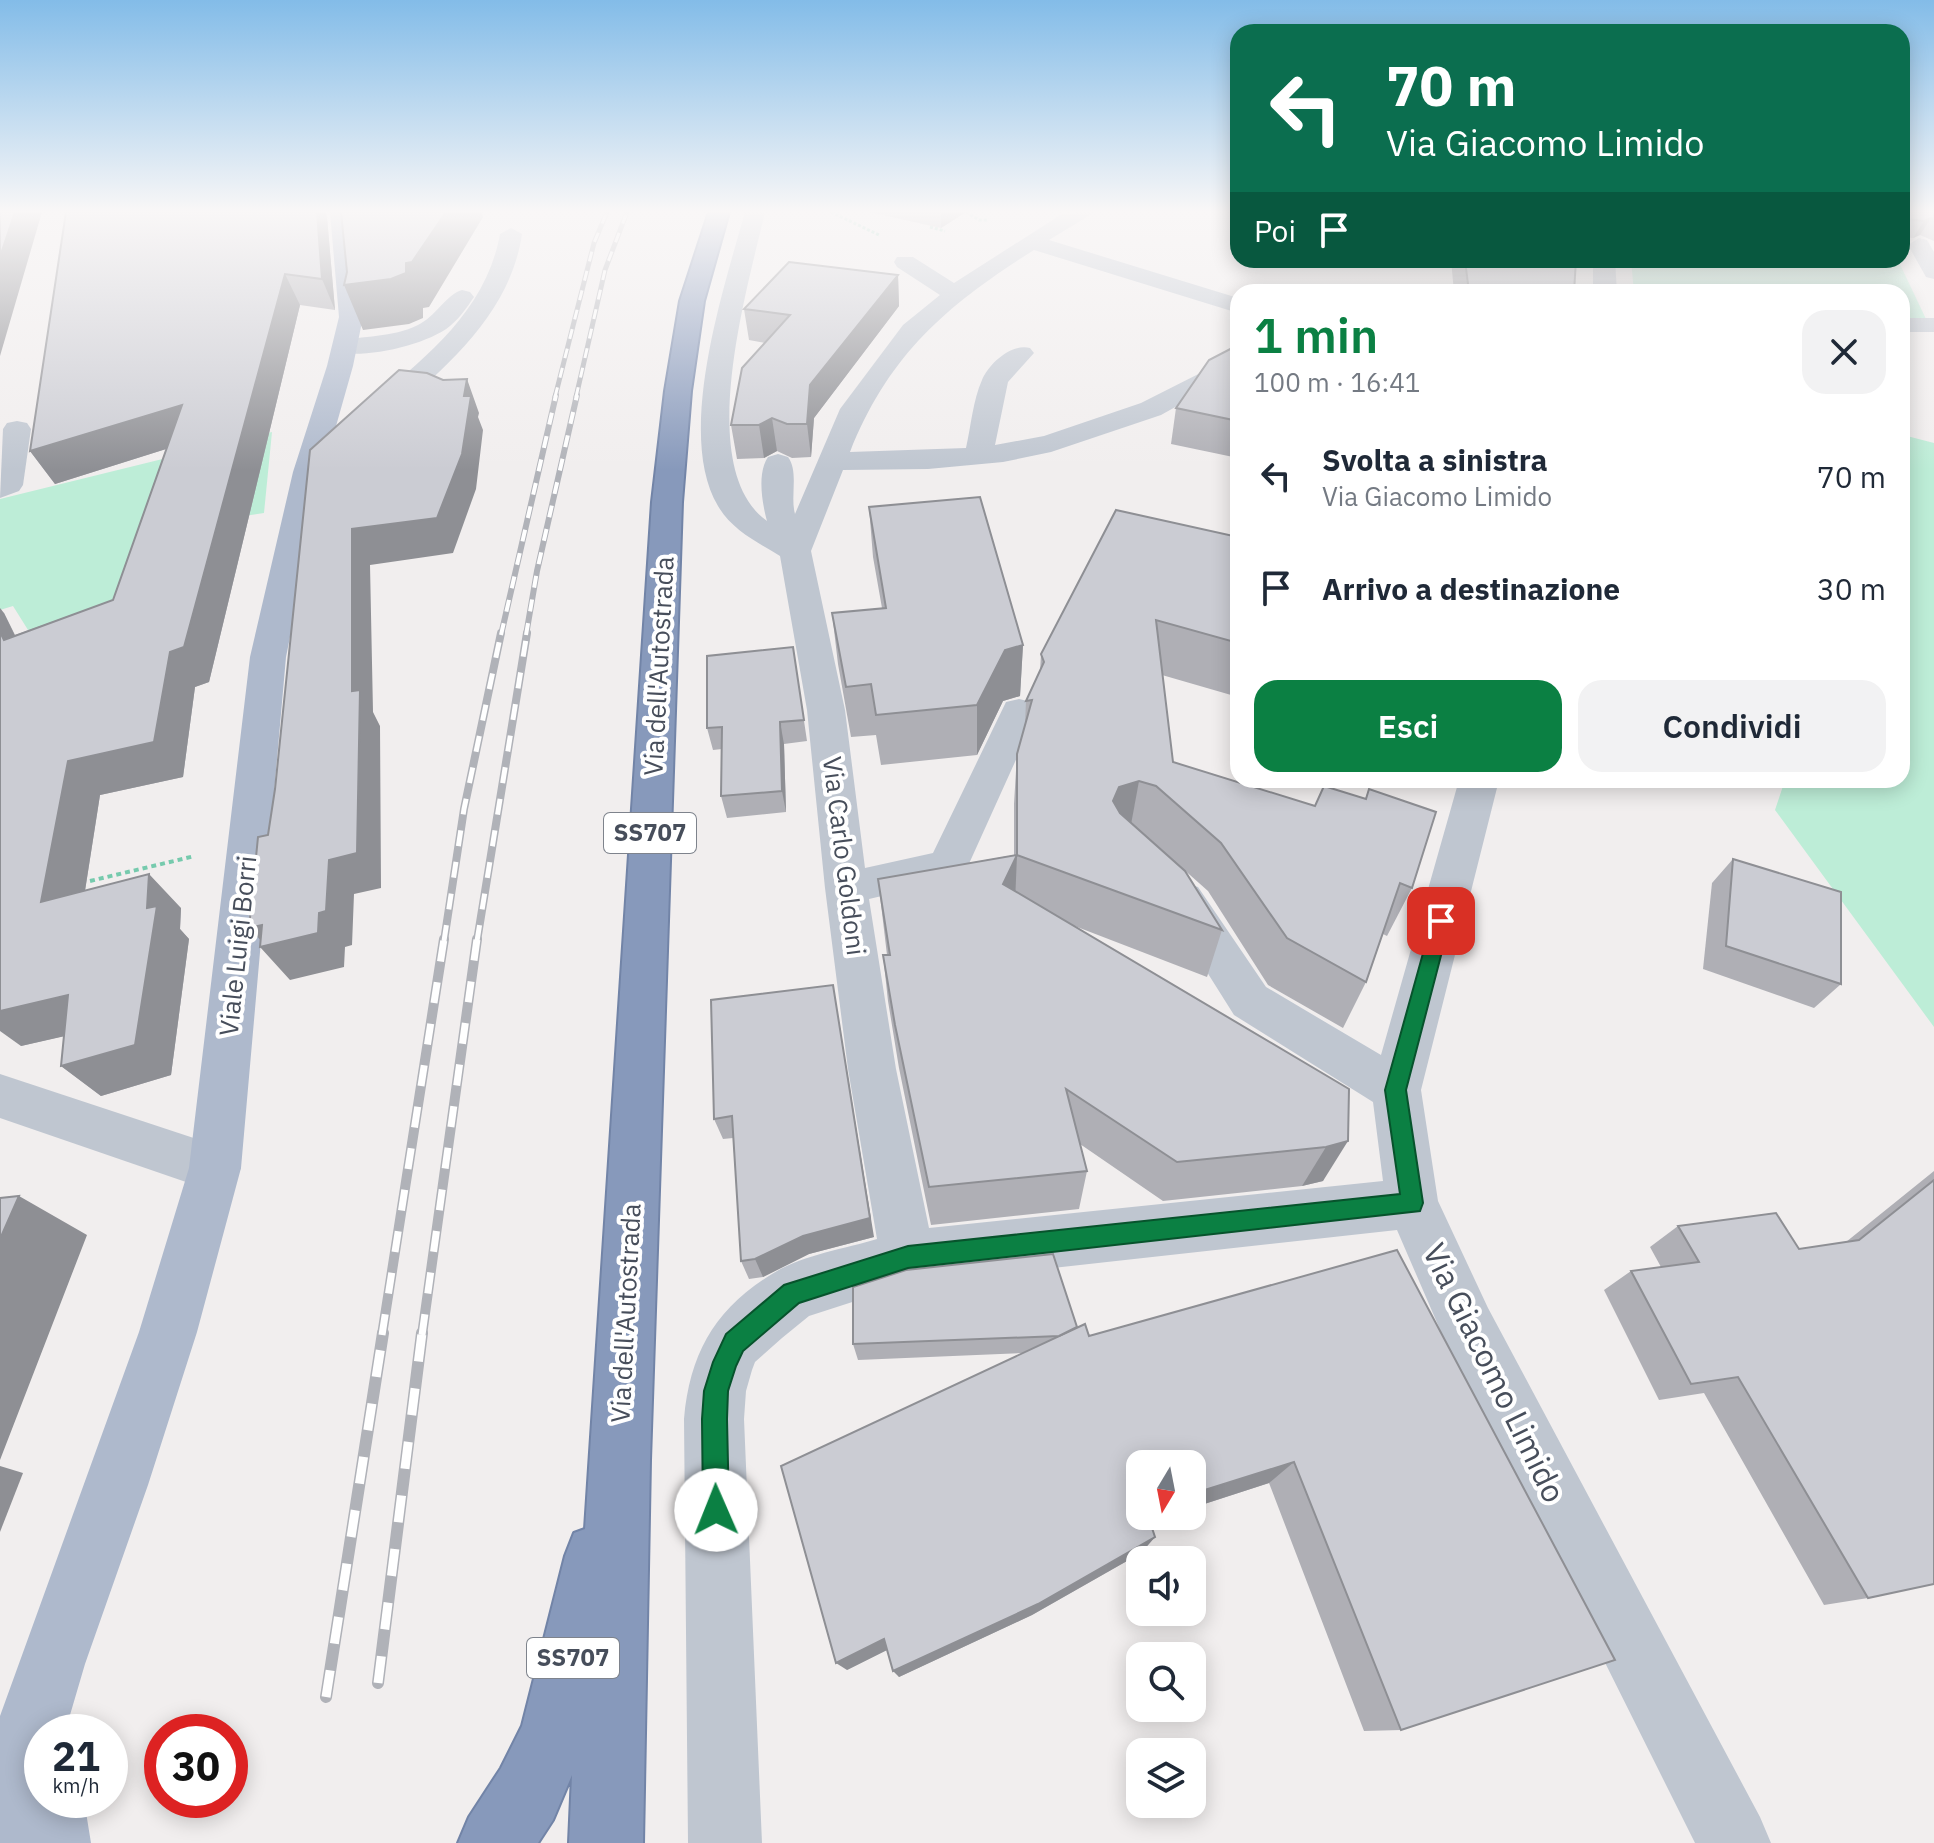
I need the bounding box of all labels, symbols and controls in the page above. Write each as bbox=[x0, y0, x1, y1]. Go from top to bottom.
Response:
text: 70 m bbox=[1386, 49, 1516, 121]
icon: left bbox=[1254, 56, 1358, 160]
text: Via Giacomo Limido bbox=[1386, 119, 1705, 166]
icon: arrive bbox=[1312, 208, 1356, 252]
text: Poi bbox=[1254, 211, 1296, 250]
text: 1 min bbox=[1254, 304, 1378, 366]
button: close bbox=[1802, 310, 1886, 394]
text: 100 m · 16:41 bbox=[1254, 365, 1420, 399]
text: Svolta a sinistra bbox=[1322, 440, 1548, 479]
icon: left bbox=[1254, 454, 1298, 498]
text: 70 m bbox=[1817, 457, 1886, 496]
text: Via Giacomo Limido bbox=[1322, 479, 1552, 513]
street label: Via dell'Autostrada bbox=[635, 555, 681, 776]
icon: arrive bbox=[1254, 566, 1298, 610]
text: Arrivo a destinazione bbox=[1322, 569, 1620, 608]
text: 30 m bbox=[1817, 569, 1886, 608]
button: Esci bbox=[1254, 680, 1562, 772]
button: Condividi bbox=[1578, 680, 1886, 772]
street label: Via Carlo Goldoni bbox=[816, 754, 874, 957]
road number: SS707 bbox=[604, 813, 696, 853]
street label: Viale Luigi Borri bbox=[211, 854, 263, 1038]
pin bbox=[1407, 887, 1475, 955]
icon: arrive bbox=[1419, 899, 1463, 943]
street label: Via dell'Autostrada bbox=[602, 1202, 648, 1423]
street label: Via Giacomo Limido bbox=[1414, 1236, 1576, 1509]
north arrow bbox=[1126, 1450, 1206, 1530]
map controls bbox=[1126, 1450, 1206, 1818]
position arrow bbox=[674, 1468, 758, 1552]
button: sound bbox=[1126, 1546, 1206, 1626]
road number: SS707 bbox=[527, 1638, 619, 1678]
button: search bbox=[1126, 1642, 1206, 1722]
speed limit sign: 30 bbox=[144, 1714, 248, 1818]
text: 21 bbox=[52, 1730, 100, 1782]
button: layers bbox=[1126, 1738, 1206, 1818]
text: km/h bbox=[52, 1772, 100, 1799]

